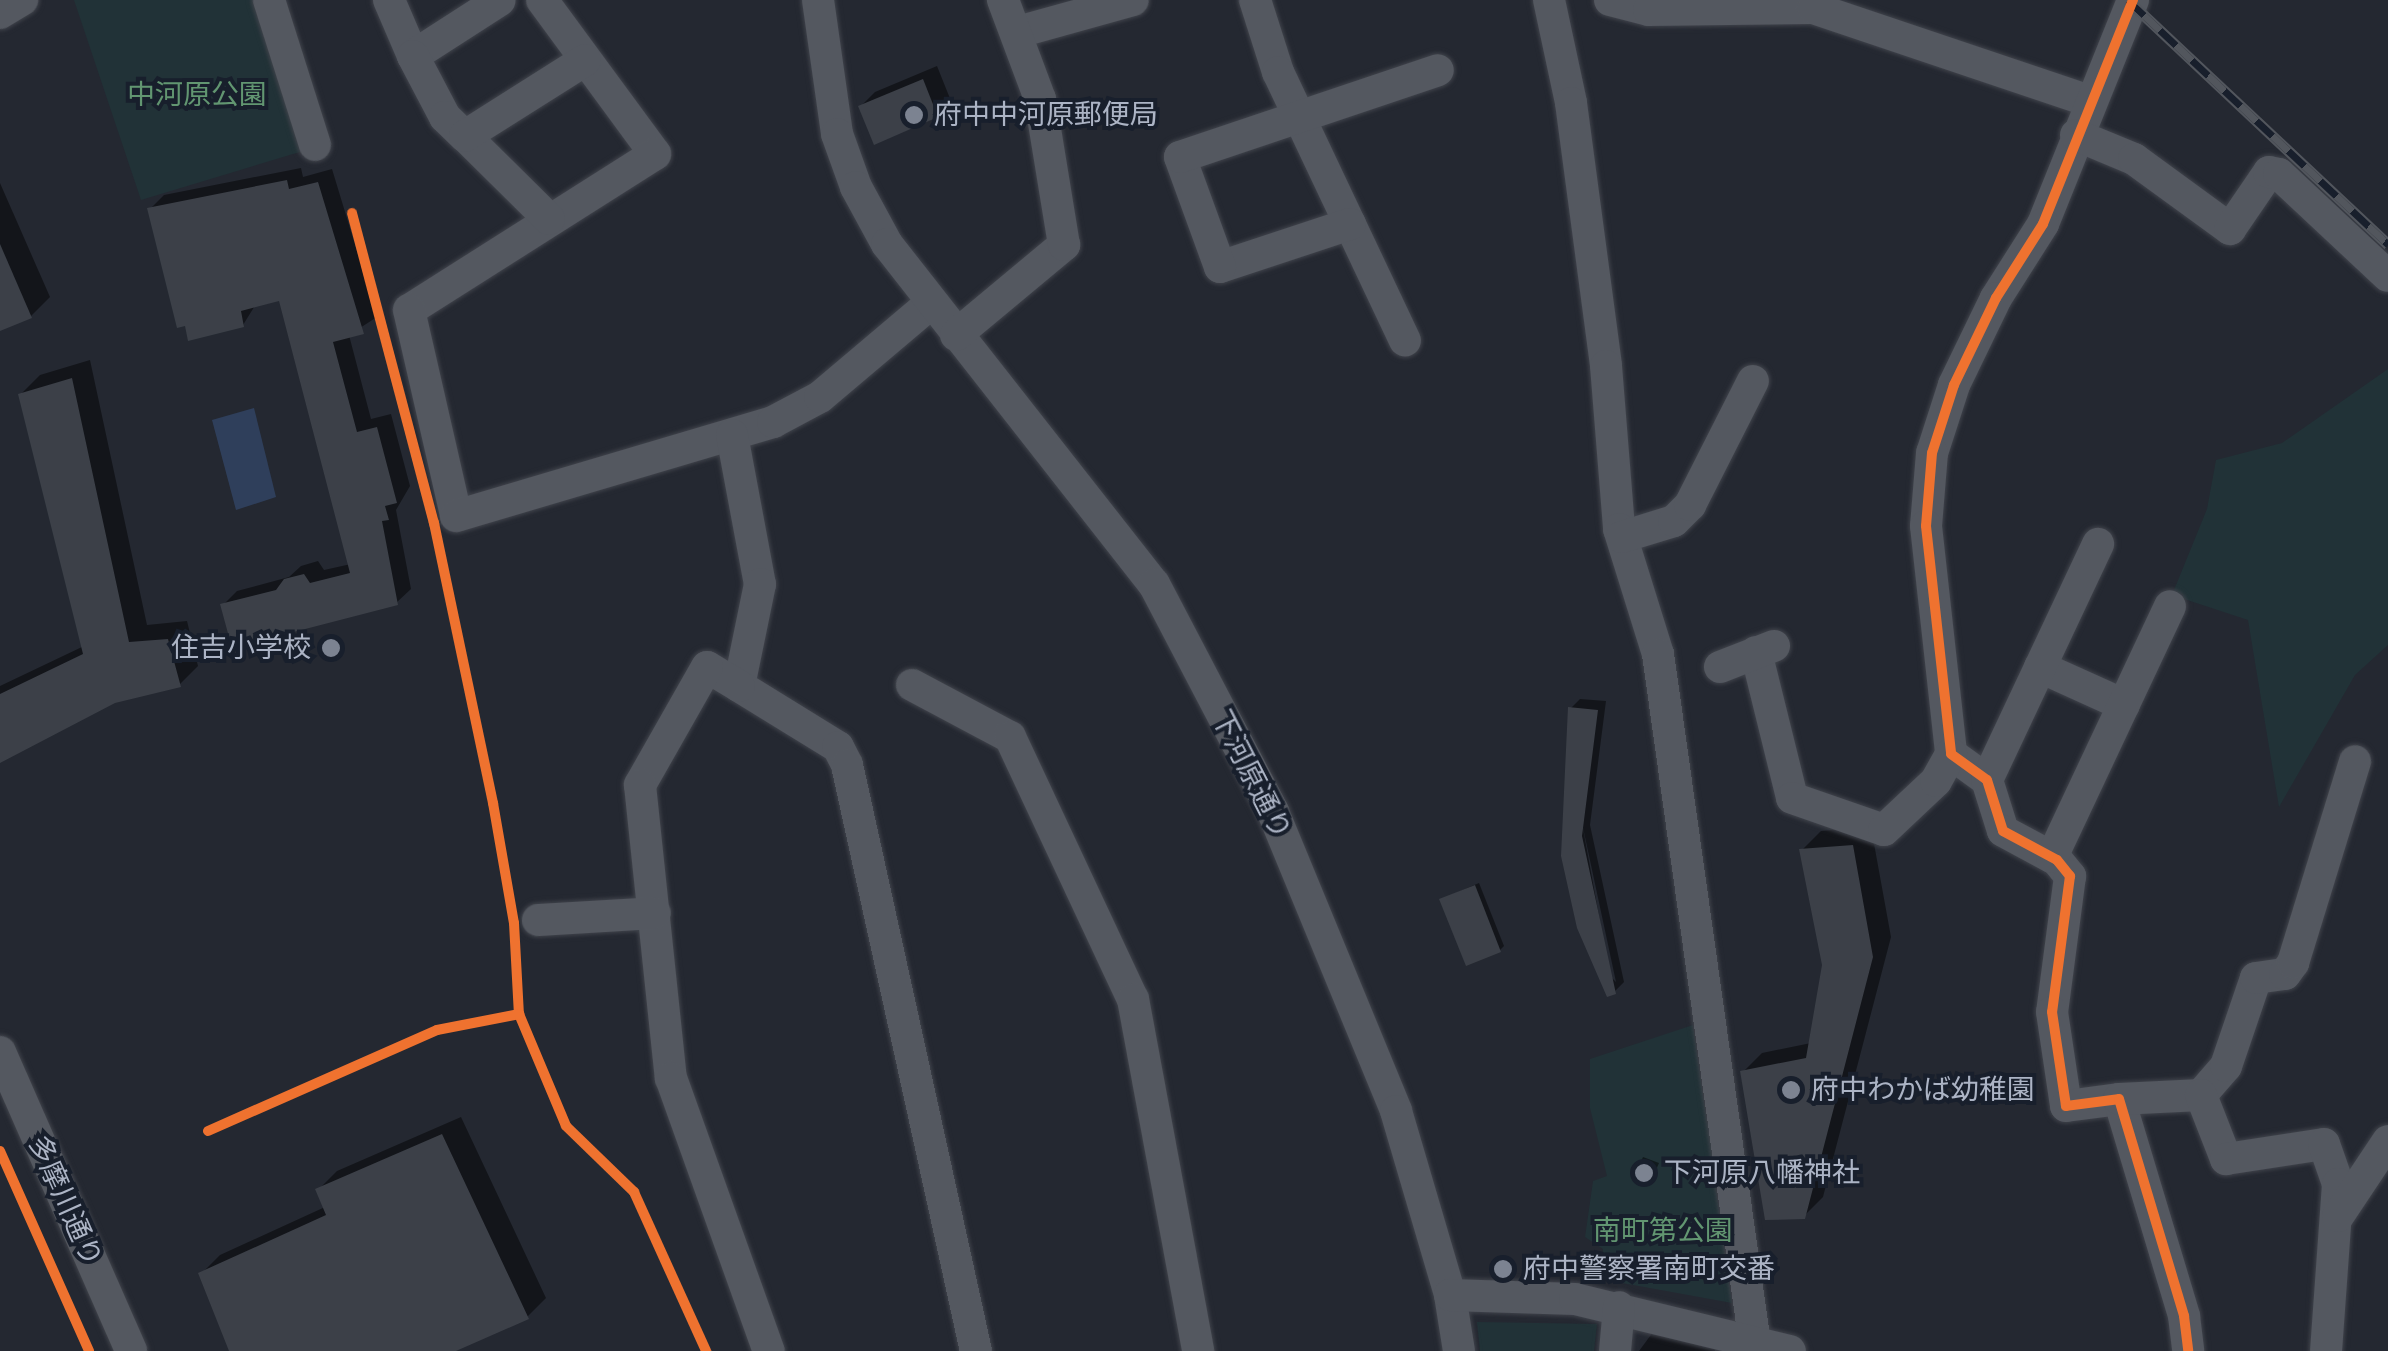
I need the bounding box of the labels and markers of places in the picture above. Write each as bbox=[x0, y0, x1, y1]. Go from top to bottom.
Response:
place label: 府中中河原郵便局 bbox=[934, 98, 1158, 132]
marker: 府中中河原郵便局 bbox=[903, 104, 925, 126]
place label: 住吉小学校 bbox=[171, 631, 311, 665]
marker: 住吉小学校 bbox=[320, 637, 342, 659]
place label: 府中わかば幼稚園 bbox=[1811, 1073, 2035, 1107]
marker: 府中わかば幼稚園 bbox=[1780, 1079, 1802, 1101]
place label: 下河原八幡神社 bbox=[1664, 1156, 1860, 1190]
marker: 下河原八幡神社 bbox=[1633, 1162, 1655, 1184]
place label: 府中警察署南町交番 bbox=[1523, 1252, 1775, 1286]
marker: 府中警察署南町交番 bbox=[1492, 1258, 1514, 1280]

